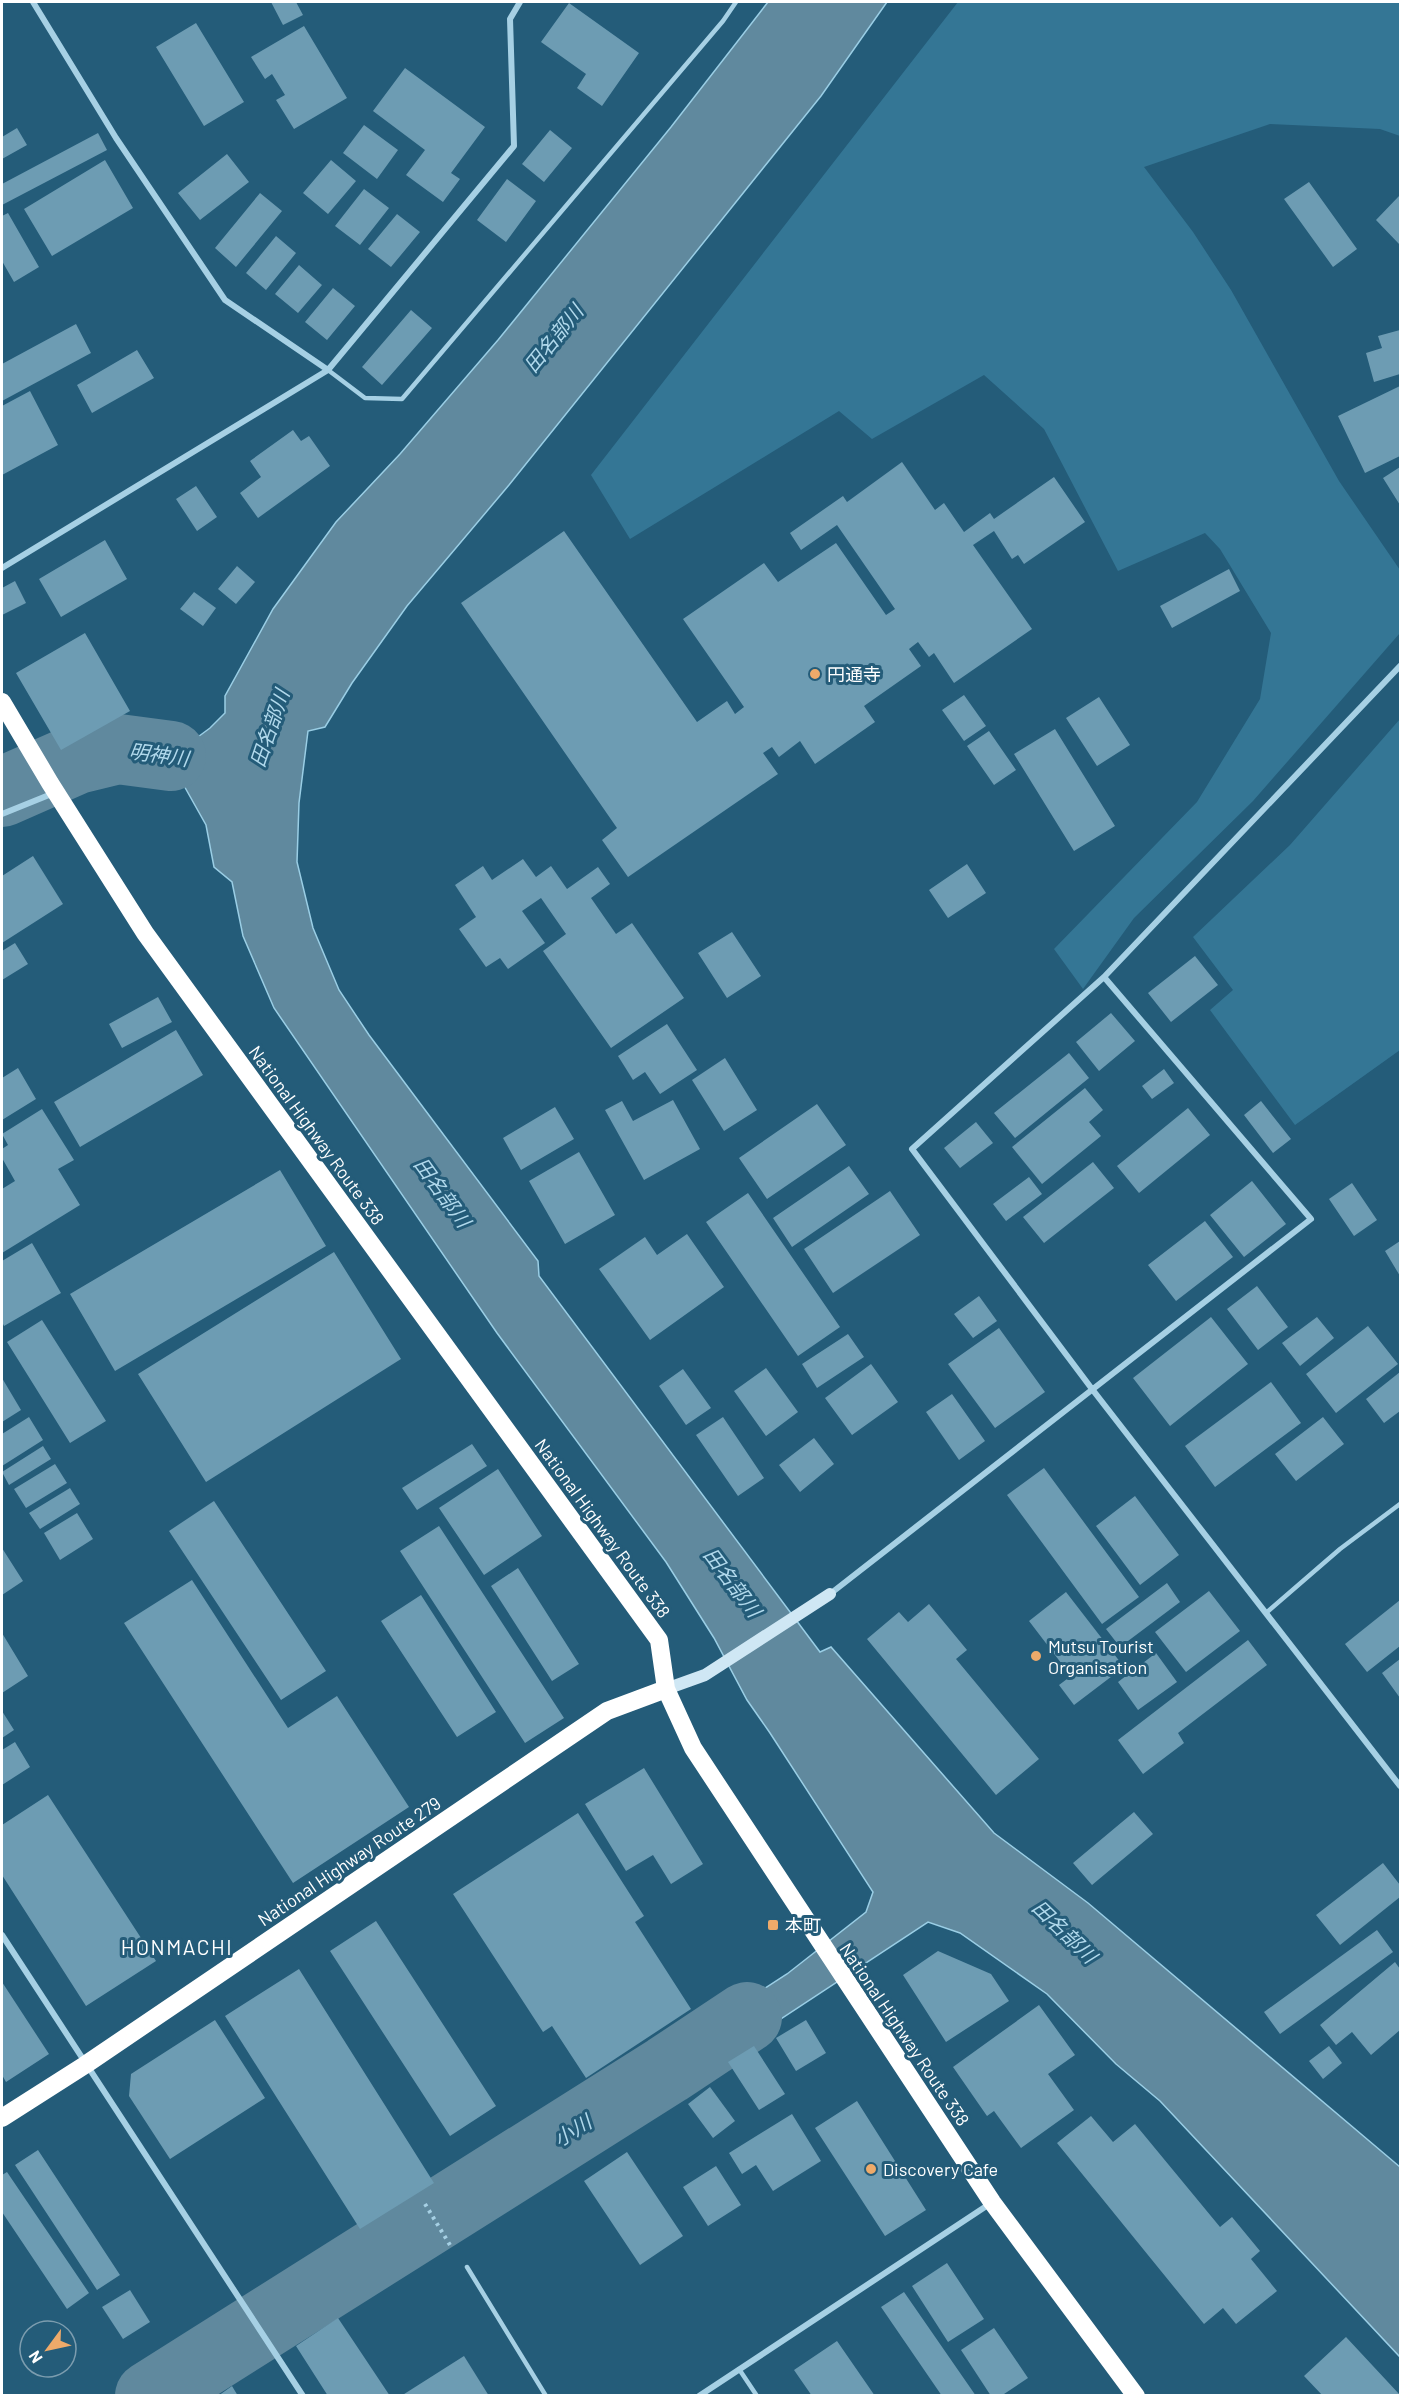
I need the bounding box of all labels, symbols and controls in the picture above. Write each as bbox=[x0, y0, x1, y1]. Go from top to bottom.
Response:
water label: 田名部川 bbox=[519, 298, 589, 377]
place label: 円通寺 bbox=[827, 663, 881, 685]
marker: 円通寺 bbox=[808, 667, 822, 681]
water label: 田名部川 bbox=[245, 684, 294, 770]
water label: 明神川 bbox=[128, 738, 192, 770]
street label: National Highway Route 338 bbox=[245, 1041, 389, 1229]
water label: 田名部川 bbox=[410, 1153, 477, 1233]
street label: National Highway Route 338 bbox=[531, 1434, 675, 1622]
water label: 田名部川 bbox=[699, 1543, 768, 1623]
place label: Mutsu Tourist Organisation bbox=[1048, 1635, 1154, 1678]
marker: Mutsu Tourist Organisation bbox=[1029, 1649, 1043, 1663]
street label: National Highway Route 279 bbox=[253, 1792, 445, 1930]
water label: 田名部川 bbox=[1028, 1895, 1104, 1969]
place label: 本町 bbox=[785, 1914, 821, 1936]
marker: 本町 bbox=[766, 1918, 780, 1932]
district label: HONMACHI bbox=[121, 1934, 233, 1959]
street label: National Highway Route 338 bbox=[835, 1938, 975, 2130]
water label: 小川 bbox=[549, 2108, 597, 2151]
place label: Discovery Cafe bbox=[883, 2158, 998, 2180]
marker: Discovery Cafe bbox=[864, 2162, 878, 2176]
north arrow bbox=[18, 2319, 78, 2379]
text: N bbox=[24, 2348, 46, 2367]

